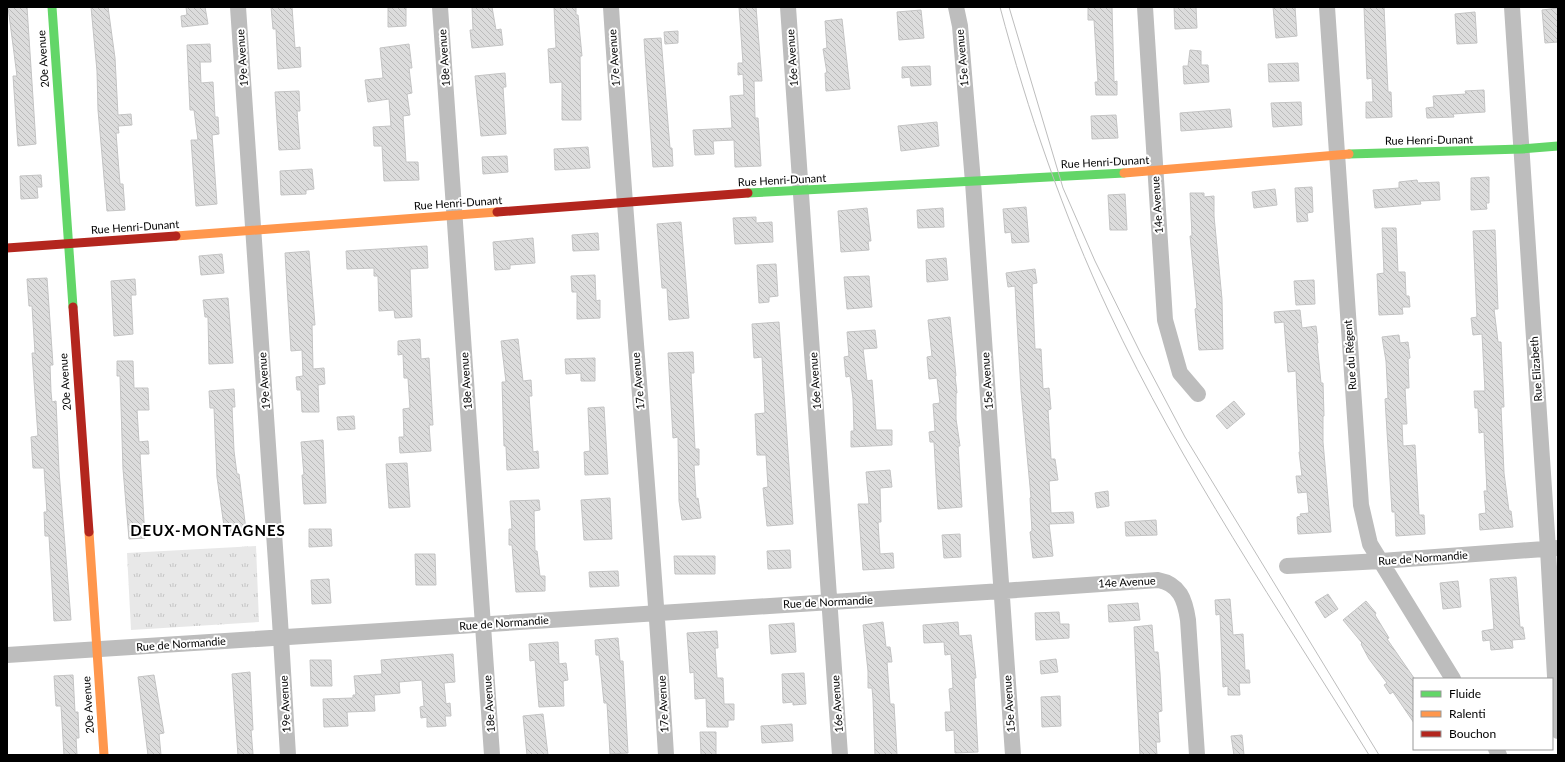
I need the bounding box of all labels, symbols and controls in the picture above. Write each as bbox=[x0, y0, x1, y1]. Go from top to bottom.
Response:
street label: 19e Avenue bbox=[233, 29, 250, 87]
street label: 18e Avenue bbox=[435, 29, 452, 87]
street label: 17e Avenue bbox=[605, 29, 622, 87]
street label: 16e Avenue bbox=[783, 29, 800, 87]
street label: 15e Avenue bbox=[953, 29, 970, 87]
street label: 20e Avenue bbox=[34, 30, 51, 88]
street label: Rue Henri-Dunant bbox=[1385, 132, 1473, 147]
street label: Rue Henri-Dunant bbox=[1061, 153, 1149, 170]
street label: Rue Henri-Dunant bbox=[738, 171, 826, 188]
street label: 14e Avenue bbox=[1148, 176, 1165, 234]
street label: Rue Henri-Dunant bbox=[413, 193, 503, 212]
street label: Rue Henri-Dunant bbox=[90, 217, 180, 236]
street label: Rue du Régent bbox=[1341, 319, 1358, 391]
street label: Rue Elizabeth bbox=[1527, 336, 1544, 402]
street label: 19e Avenue bbox=[255, 352, 272, 410]
street label: 18e Avenue bbox=[457, 352, 474, 410]
street label: 17e Avenue bbox=[629, 352, 646, 410]
street label: 16e Avenue bbox=[806, 352, 823, 410]
street label: 15e Avenue bbox=[978, 352, 995, 410]
street label: 20e Avenue bbox=[56, 353, 73, 411]
district label: DEUX-MONTAGNES bbox=[130, 521, 286, 539]
street label: Rue de Normandie bbox=[1378, 548, 1468, 567]
street label: 14e Avenue bbox=[1098, 573, 1156, 589]
street label: Rue de Normandie bbox=[783, 593, 873, 610]
street label: Rue de Normandie bbox=[459, 613, 549, 632]
street label: Rue de Normandie bbox=[136, 634, 226, 653]
street label: 19e Avenue bbox=[276, 675, 292, 733]
street label: 18e Avenue bbox=[480, 675, 497, 733]
street label: 17e Avenue bbox=[654, 675, 670, 733]
street label: 16e Avenue bbox=[828, 675, 845, 733]
street label: 15e Avenue bbox=[1000, 675, 1017, 733]
street label: 20e Avenue bbox=[79, 676, 96, 734]
legend bbox=[1413, 678, 1553, 750]
text: Fluide bbox=[1449, 686, 1481, 701]
text: Ralenti bbox=[1449, 706, 1486, 721]
text: Bouchon bbox=[1449, 726, 1496, 741]

